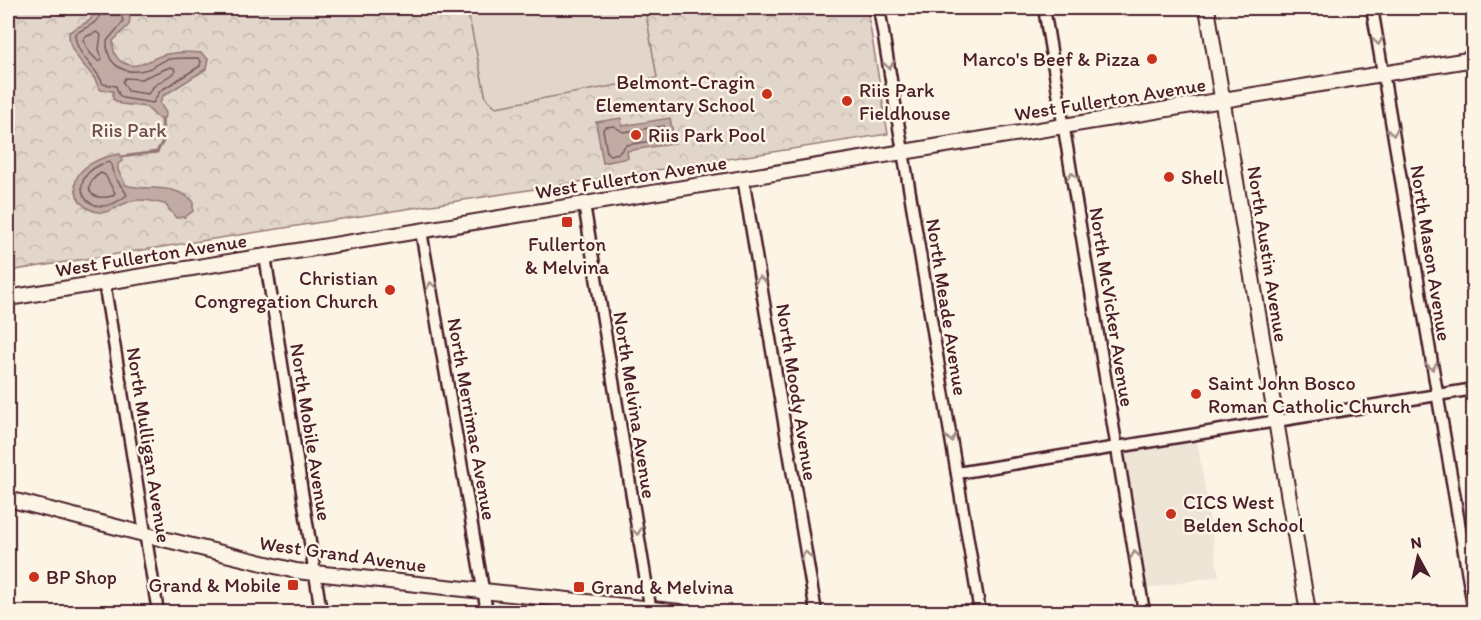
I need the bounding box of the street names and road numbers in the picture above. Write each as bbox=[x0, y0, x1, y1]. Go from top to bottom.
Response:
street label: West Fullerton Avenue bbox=[1012, 72, 1208, 126]
street label: West Fullerton Avenue bbox=[533, 150, 729, 204]
street label: North Mason Avenue bbox=[1405, 163, 1457, 343]
street label: North Austin Avenue bbox=[1242, 164, 1294, 344]
street label: North McVicker Avenue bbox=[1084, 206, 1140, 408]
street label: North Meade Avenue bbox=[921, 217, 973, 397]
street label: West Fullerton Avenue bbox=[53, 228, 249, 282]
street label: North Moody Avenue bbox=[771, 302, 823, 482]
street label: North Melvina Avenue bbox=[608, 310, 662, 500]
street label: North Merrimac Avenue bbox=[442, 316, 502, 522]
street label: North Mobile Avenue bbox=[285, 342, 337, 522]
street label: North Mulligan Avenue bbox=[122, 345, 176, 545]
street label: West Grand Avenue bbox=[258, 530, 428, 578]

